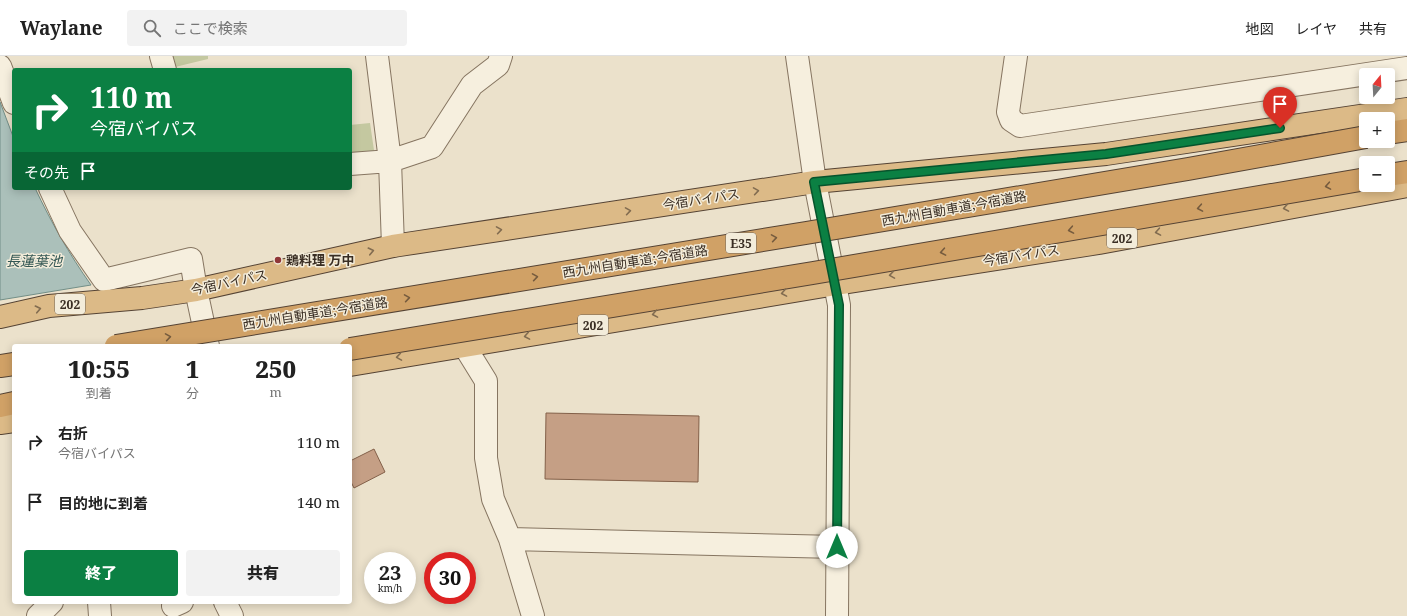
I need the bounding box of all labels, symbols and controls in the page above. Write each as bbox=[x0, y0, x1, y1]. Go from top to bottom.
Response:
search box bbox=[127, 10, 407, 46]
text: Waylane bbox=[20, 15, 103, 41]
icon: search bbox=[141, 17, 163, 39]
text: ここで検索 bbox=[173, 18, 248, 38]
text: 地図 bbox=[1245, 19, 1273, 38]
text: レイヤ bbox=[1295, 19, 1337, 38]
text: 共有 bbox=[1359, 19, 1387, 38]
north arrow bbox=[1359, 68, 1395, 104]
map controls bbox=[1359, 68, 1395, 192]
text: 110 m bbox=[90, 78, 172, 116]
icon: right bbox=[24, 84, 76, 136]
pin bbox=[1263, 87, 1297, 128]
icon: arrive bbox=[1269, 93, 1291, 115]
button: + bbox=[1359, 112, 1395, 148]
text: 今宿バイパス bbox=[90, 116, 198, 140]
button: − bbox=[1359, 156, 1395, 192]
icon: arrive bbox=[77, 160, 99, 182]
text: その先 bbox=[24, 162, 69, 182]
one-way arrow bbox=[1324, 181, 1331, 189]
street label: 今宿バイパス bbox=[661, 184, 741, 214]
street label: 西九州自動車道;今宿道路 bbox=[880, 186, 1028, 230]
one-way arrow bbox=[753, 187, 759, 196]
one-way arrow bbox=[1196, 203, 1203, 212]
one-way arrow bbox=[1283, 203, 1289, 212]
one-way arrow bbox=[624, 207, 631, 216]
one-way arrow bbox=[1068, 225, 1074, 234]
one-way arrow bbox=[496, 226, 502, 235]
one-way arrow bbox=[1155, 227, 1161, 235]
road number: 202 bbox=[1107, 228, 1137, 248]
road number: E35 bbox=[726, 233, 756, 253]
one-way arrow bbox=[771, 234, 777, 243]
street label: 今宿バイパス bbox=[981, 240, 1061, 270]
street label: 西九州自動車道;今宿道路 bbox=[561, 241, 709, 281]
one-way arrow bbox=[940, 247, 946, 255]
one-way arrow bbox=[368, 248, 374, 256]
water label: 長蓮葉池 bbox=[6, 251, 64, 270]
place label: 鶏料理 万中 bbox=[286, 251, 354, 269]
marker: 鶏料理 万中 bbox=[273, 255, 283, 265]
street label: 今宿バイパス bbox=[189, 265, 269, 299]
one-way arrow bbox=[889, 270, 895, 279]
one-way arrow bbox=[532, 273, 539, 282]
one-way arrow bbox=[781, 288, 787, 296]
street label: 西九州自動車道;今宿道路 bbox=[241, 293, 389, 333]
road number: 202 bbox=[55, 294, 85, 314]
one-way arrow bbox=[404, 294, 410, 303]
one-way arrow bbox=[35, 305, 41, 313]
one-way arrow bbox=[652, 309, 659, 318]
road number: 202 bbox=[578, 315, 608, 335]
one-way arrow bbox=[524, 331, 530, 340]
one-way arrow bbox=[165, 333, 171, 342]
text: 10:55 bbox=[68, 352, 130, 385]
text: 1 bbox=[186, 352, 199, 385]
text: 250 bbox=[255, 352, 296, 385]
one-way arrow bbox=[396, 352, 402, 361]
text: m bbox=[270, 383, 282, 401]
text: 到着 bbox=[86, 384, 112, 402]
text: 分 bbox=[186, 384, 199, 402]
text: 右折 bbox=[58, 423, 88, 443]
icon: right bbox=[24, 431, 46, 453]
text: 110 m bbox=[297, 432, 340, 452]
text: 今宿バイパス bbox=[58, 444, 136, 462]
icon: arrive bbox=[24, 491, 46, 513]
text: 140 m bbox=[297, 492, 340, 512]
text: 目的地に到着 bbox=[58, 493, 148, 513]
position arrow bbox=[816, 526, 858, 568]
button: 終了 bbox=[24, 550, 178, 596]
button: 共有 bbox=[186, 550, 340, 596]
speed limit sign: 30 bbox=[424, 552, 476, 604]
text: 23 bbox=[379, 559, 401, 586]
text: km/h bbox=[378, 581, 402, 595]

